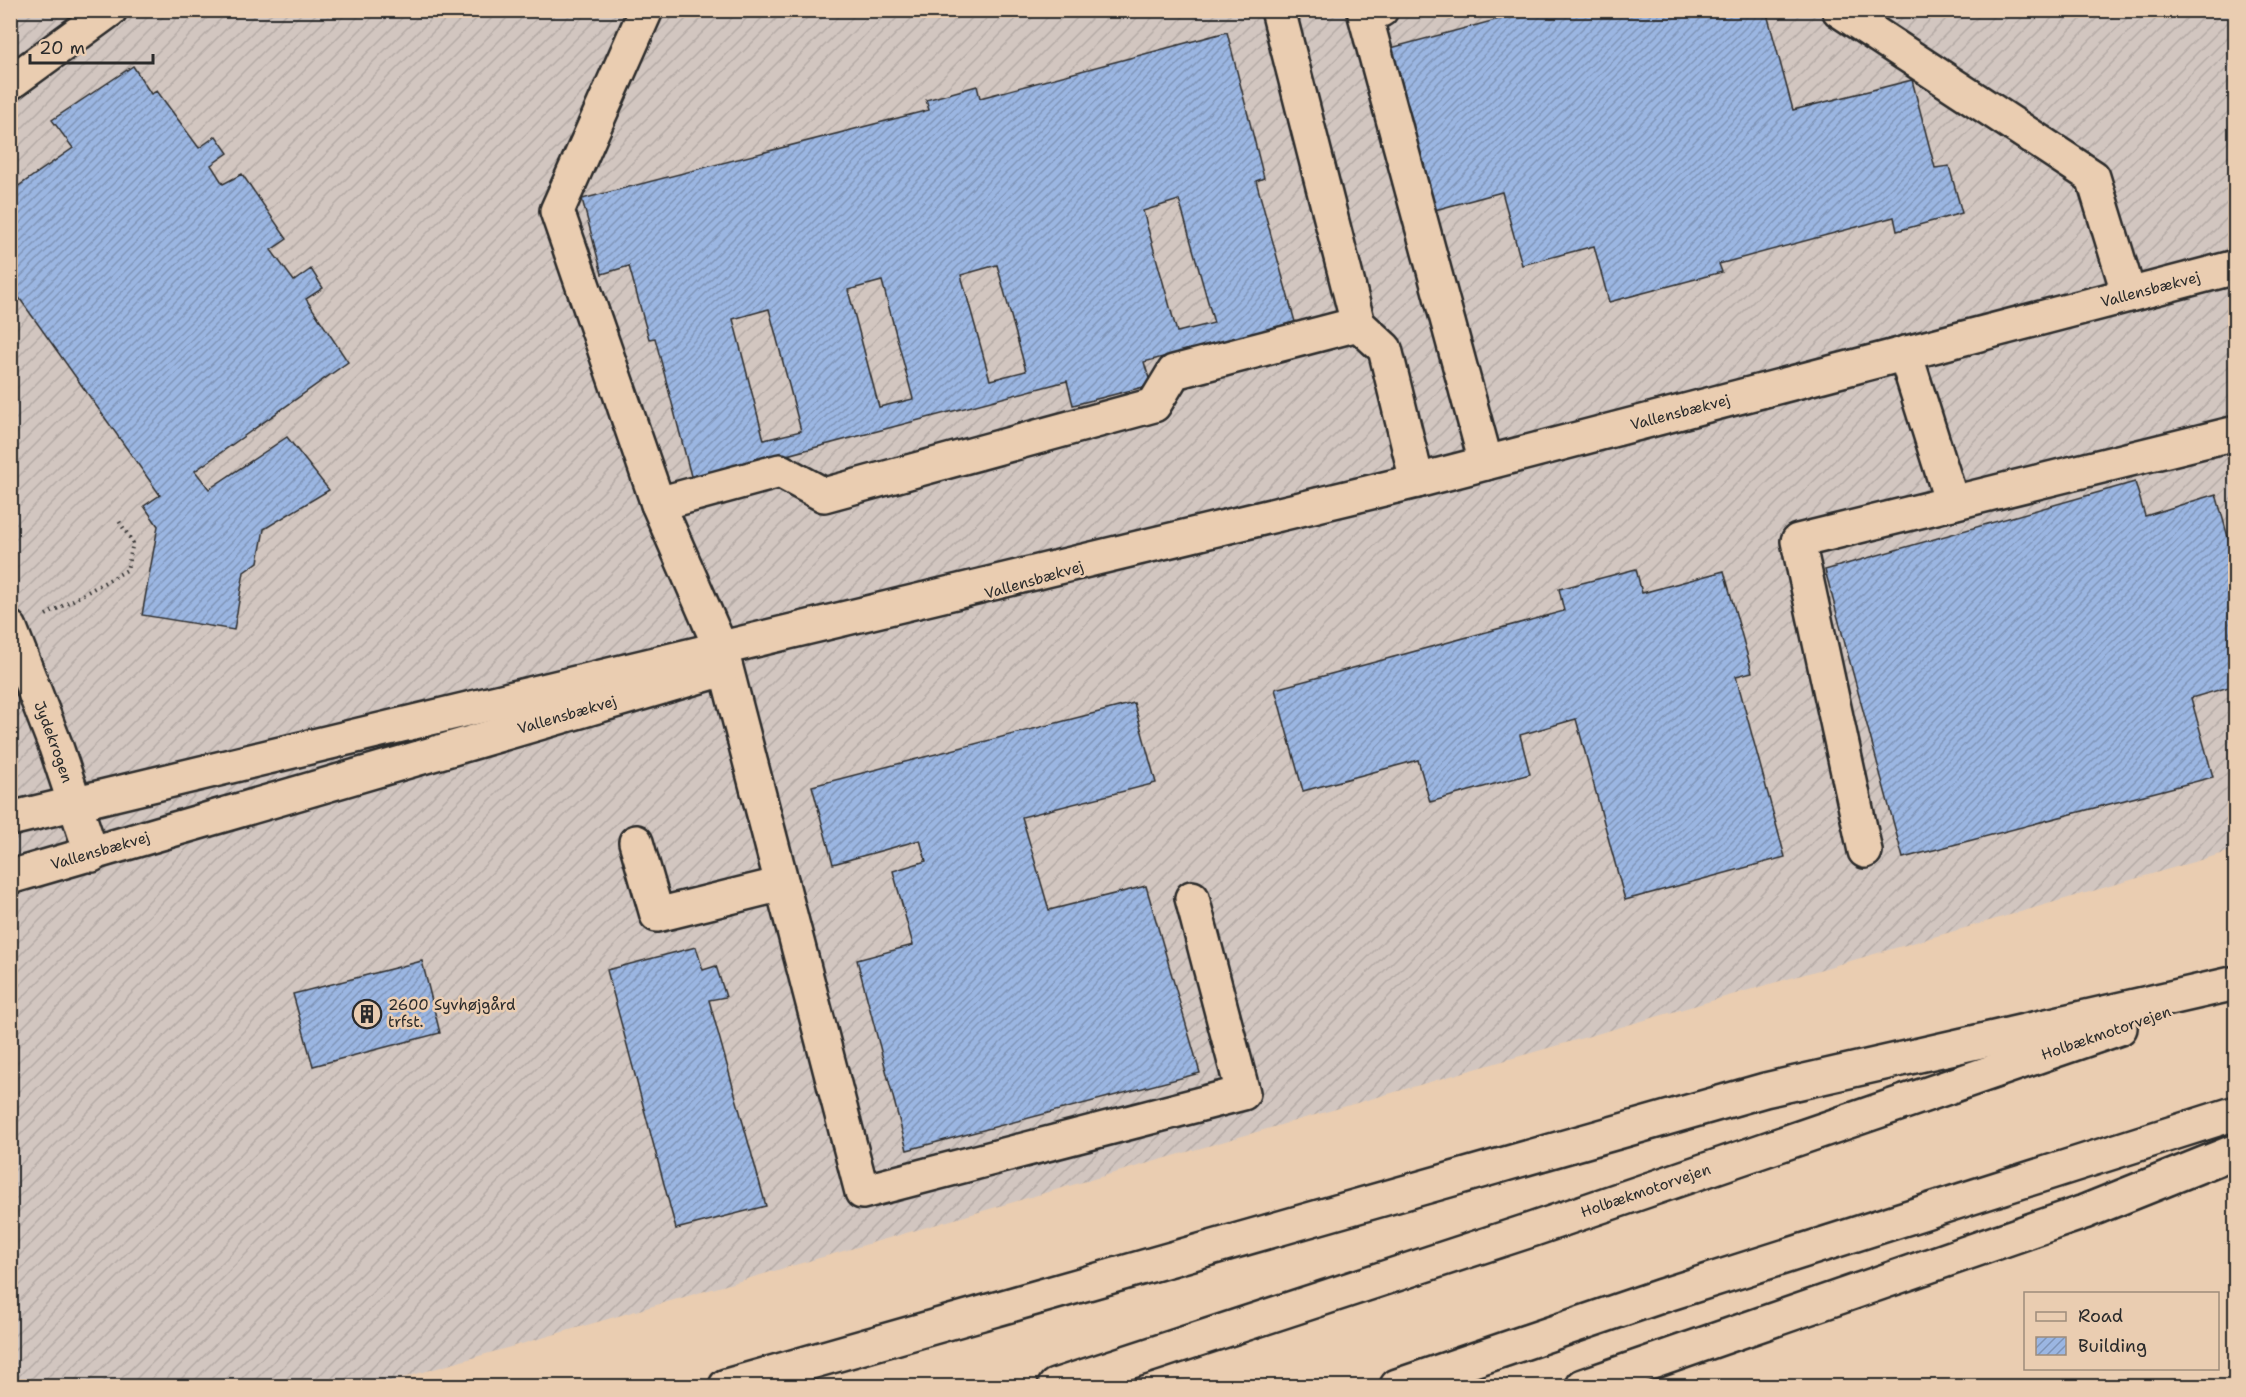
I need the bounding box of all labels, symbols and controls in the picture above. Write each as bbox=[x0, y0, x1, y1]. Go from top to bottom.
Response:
scale bar bbox=[30, 27, 153, 65]
text: 20 m bbox=[39, 36, 85, 60]
street label: Vallensbækvej bbox=[2098, 267, 2202, 312]
street label: Vallensbækvej bbox=[1628, 390, 1732, 435]
street label: Vallensbækvej bbox=[982, 556, 1086, 604]
street label: Vallensbækvej bbox=[515, 691, 619, 739]
street label: Jydekrogen bbox=[29, 698, 77, 786]
street label: Vallensbækvej bbox=[48, 827, 152, 875]
place label: 2600 Syvhøjgård trfst. bbox=[388, 995, 516, 1032]
building icon: 2600 Syvhøjgård trfst. bbox=[351, 998, 383, 1030]
street label: Holbækmotorvejen bbox=[2038, 1001, 2174, 1065]
street label: Holbækmotorvejen bbox=[1578, 1159, 1713, 1222]
legend bbox=[2024, 1292, 2219, 1370]
text: Road bbox=[2078, 1304, 2123, 1328]
text: Building bbox=[2078, 1334, 2147, 1358]

